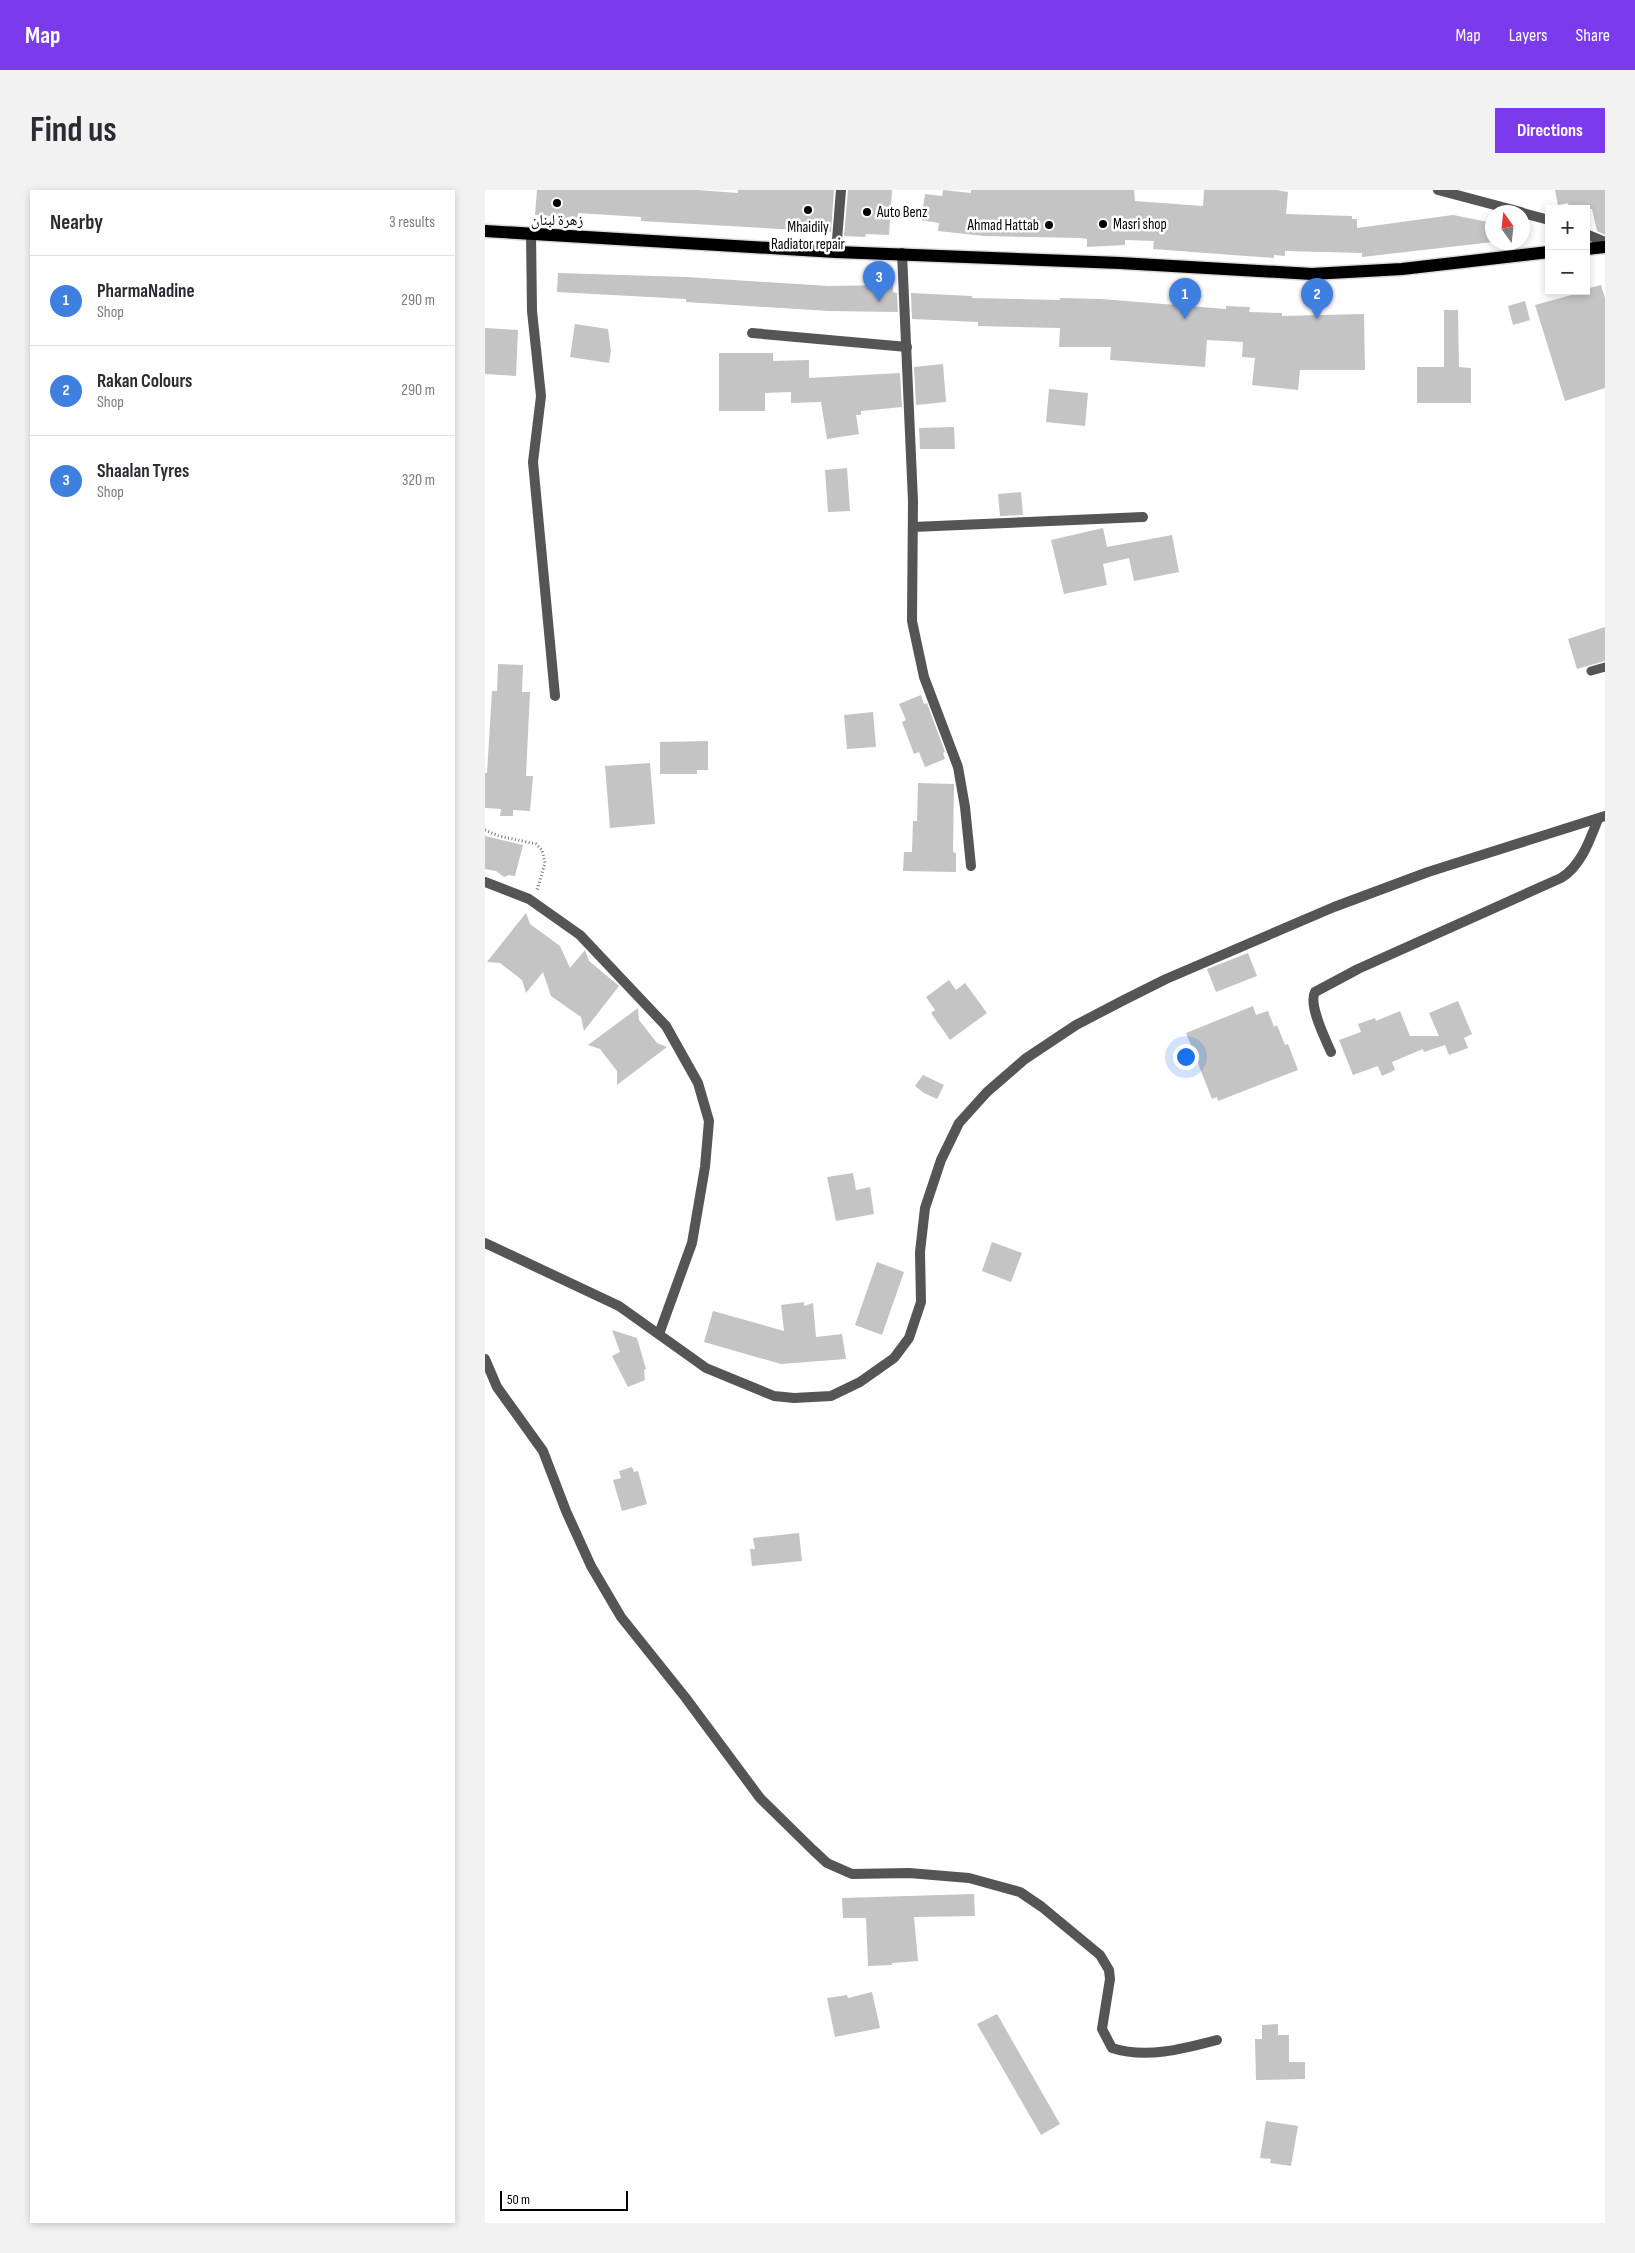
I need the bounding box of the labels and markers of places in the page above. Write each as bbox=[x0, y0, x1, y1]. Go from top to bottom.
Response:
marker: زهرة لبنان bbox=[551, 197, 563, 209]
place label: Auto Benz bbox=[876, 203, 928, 222]
marker: Mhaidily Radiator repair bbox=[802, 204, 814, 216]
marker: Auto Benz bbox=[861, 206, 873, 218]
place label: زهرة لبنان bbox=[531, 211, 583, 230]
place label: Masri shop bbox=[1113, 215, 1167, 234]
place label: Ahmad Hattab bbox=[966, 216, 1039, 235]
place label: Mhaidily Radiator repair bbox=[771, 218, 846, 254]
marker: Masri shop bbox=[1097, 218, 1109, 230]
marker: Ahmad Hattab bbox=[1043, 219, 1055, 231]
pin: 3 bbox=[863, 261, 895, 302]
pin: 1 bbox=[1169, 278, 1201, 319]
pin: 2 bbox=[1301, 278, 1333, 319]

